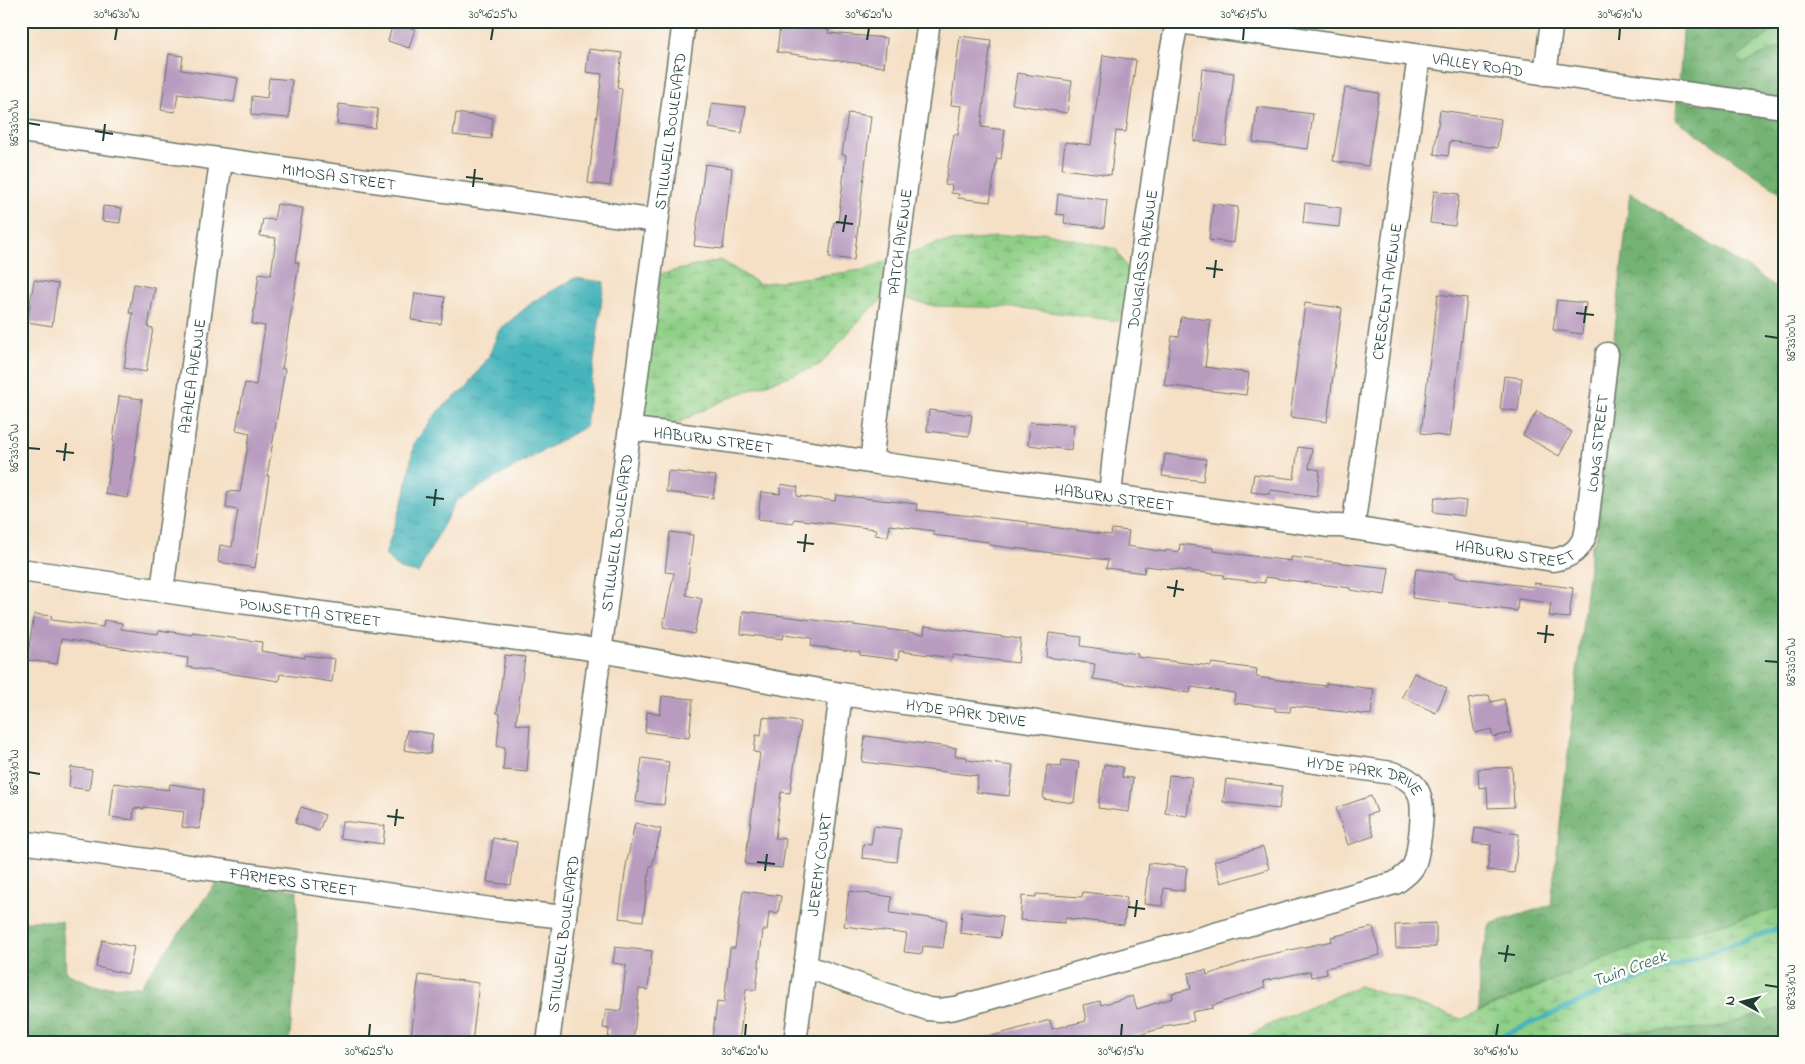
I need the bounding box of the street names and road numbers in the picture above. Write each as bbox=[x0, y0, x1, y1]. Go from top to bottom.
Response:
street label: VALLEY ROAD bbox=[1430, 48, 1525, 84]
street label: STILLWELL BOULEVARD bbox=[649, 51, 694, 211]
street label: MIMOSA STREET bbox=[280, 158, 397, 198]
street label: PATCH AVENUE bbox=[882, 187, 920, 297]
street label: DOUGLASS AVENUE bbox=[1122, 188, 1165, 332]
street label: CRESCENT AVENUE bbox=[1367, 222, 1410, 362]
street label: AZALEA AVENUE bbox=[174, 317, 213, 435]
street label: LONG STREET bbox=[1581, 393, 1616, 494]
street label: HABURN STREET bbox=[652, 421, 775, 461]
street label: STILLWELL BOULEVARD bbox=[596, 453, 640, 613]
street label: HABURN STREET bbox=[1053, 479, 1175, 519]
street label: HABURN STREET bbox=[1453, 535, 1580, 574]
street label: POINSETTA STREET bbox=[238, 592, 382, 635]
street label: HYDE PARK DRIVE bbox=[904, 693, 1028, 734]
street label: HYDE PARK DRIVE bbox=[1305, 751, 1428, 801]
street label: JEREMY COURT bbox=[802, 812, 839, 918]
street label: STILLWELL BOULEVARD bbox=[542, 854, 587, 1014]
street label: FARMERS STREET bbox=[227, 862, 358, 904]

